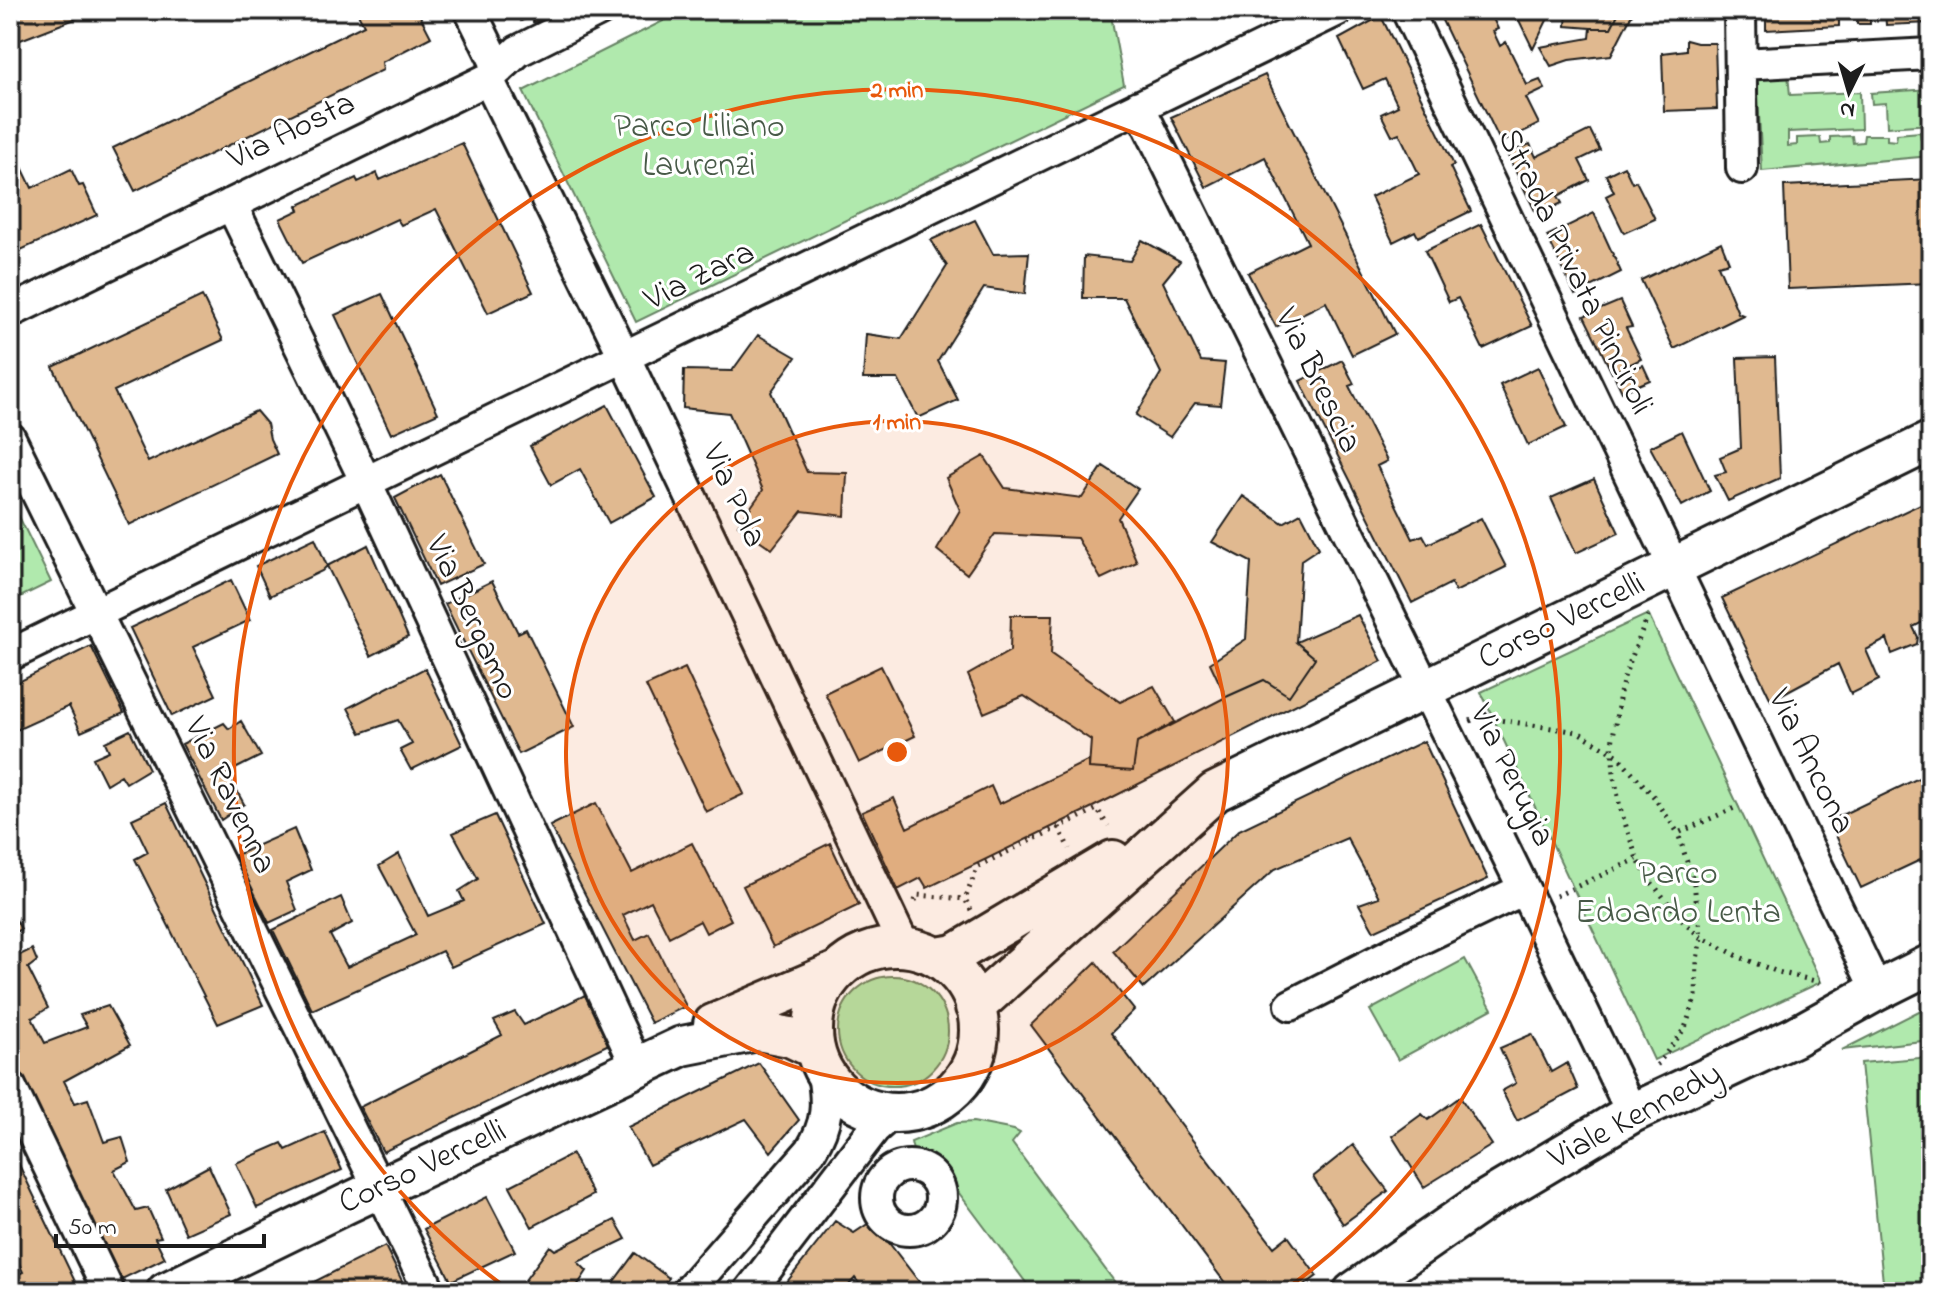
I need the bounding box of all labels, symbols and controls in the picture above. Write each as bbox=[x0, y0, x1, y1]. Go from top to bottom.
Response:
north arrow bbox=[1809, 52, 1889, 132]
text: 2 min bbox=[870, 74, 924, 109]
street label: Via Aosta bbox=[219, 80, 364, 185]
text: N bbox=[1839, 92, 1856, 126]
park label: Parco Liliano Laurenzi bbox=[613, 103, 785, 192]
street label: Strada Privata Pinciroli bbox=[1483, 120, 1665, 424]
street label: Via Zara bbox=[635, 229, 764, 326]
street label: Via Brescia bbox=[1260, 299, 1374, 462]
text: 1 min bbox=[873, 406, 921, 441]
street label: Via Pola bbox=[687, 435, 779, 556]
street label: Via Bergamo bbox=[411, 526, 531, 709]
street label: Corso Vercelli bbox=[1470, 560, 1654, 684]
street label: Via Ancona bbox=[1753, 680, 1867, 843]
street label: Via Perugia bbox=[1455, 695, 1567, 856]
street label: Via Ravenna bbox=[169, 708, 289, 883]
centre of rings bbox=[883, 738, 911, 766]
park label: Parco Edoardo Lenta bbox=[1575, 850, 1781, 939]
street label: Viale Kennedy bbox=[1539, 1050, 1732, 1184]
street label: Corso Vercelli bbox=[331, 1107, 515, 1229]
scale bar bbox=[56, 1198, 264, 1248]
text: 50 m bbox=[68, 1211, 117, 1246]

